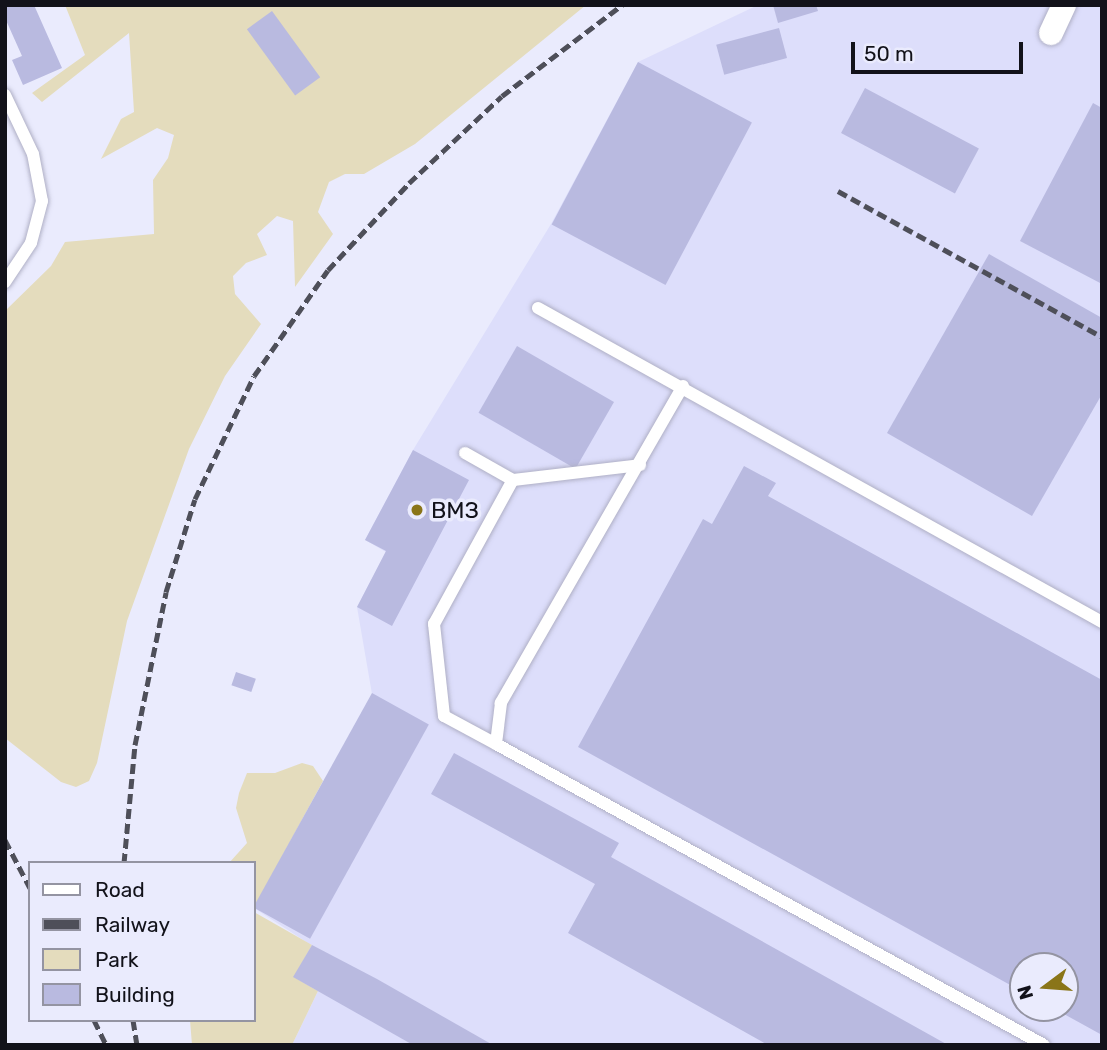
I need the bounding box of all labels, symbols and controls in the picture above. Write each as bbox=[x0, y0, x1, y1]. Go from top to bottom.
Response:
scale bar bbox=[855, 28, 1026, 72]
text: 50 m bbox=[864, 41, 914, 66]
place label: ВМЗ bbox=[431, 496, 479, 524]
marker: ВМЗ bbox=[409, 502, 425, 518]
legend bbox=[28, 861, 256, 1022]
text: Road bbox=[95, 877, 145, 902]
text: Railway bbox=[95, 912, 170, 937]
text: Park bbox=[95, 947, 139, 972]
north arrow bbox=[1009, 952, 1079, 1022]
text: Building bbox=[95, 982, 175, 1007]
text: N bbox=[1012, 983, 1038, 1002]

